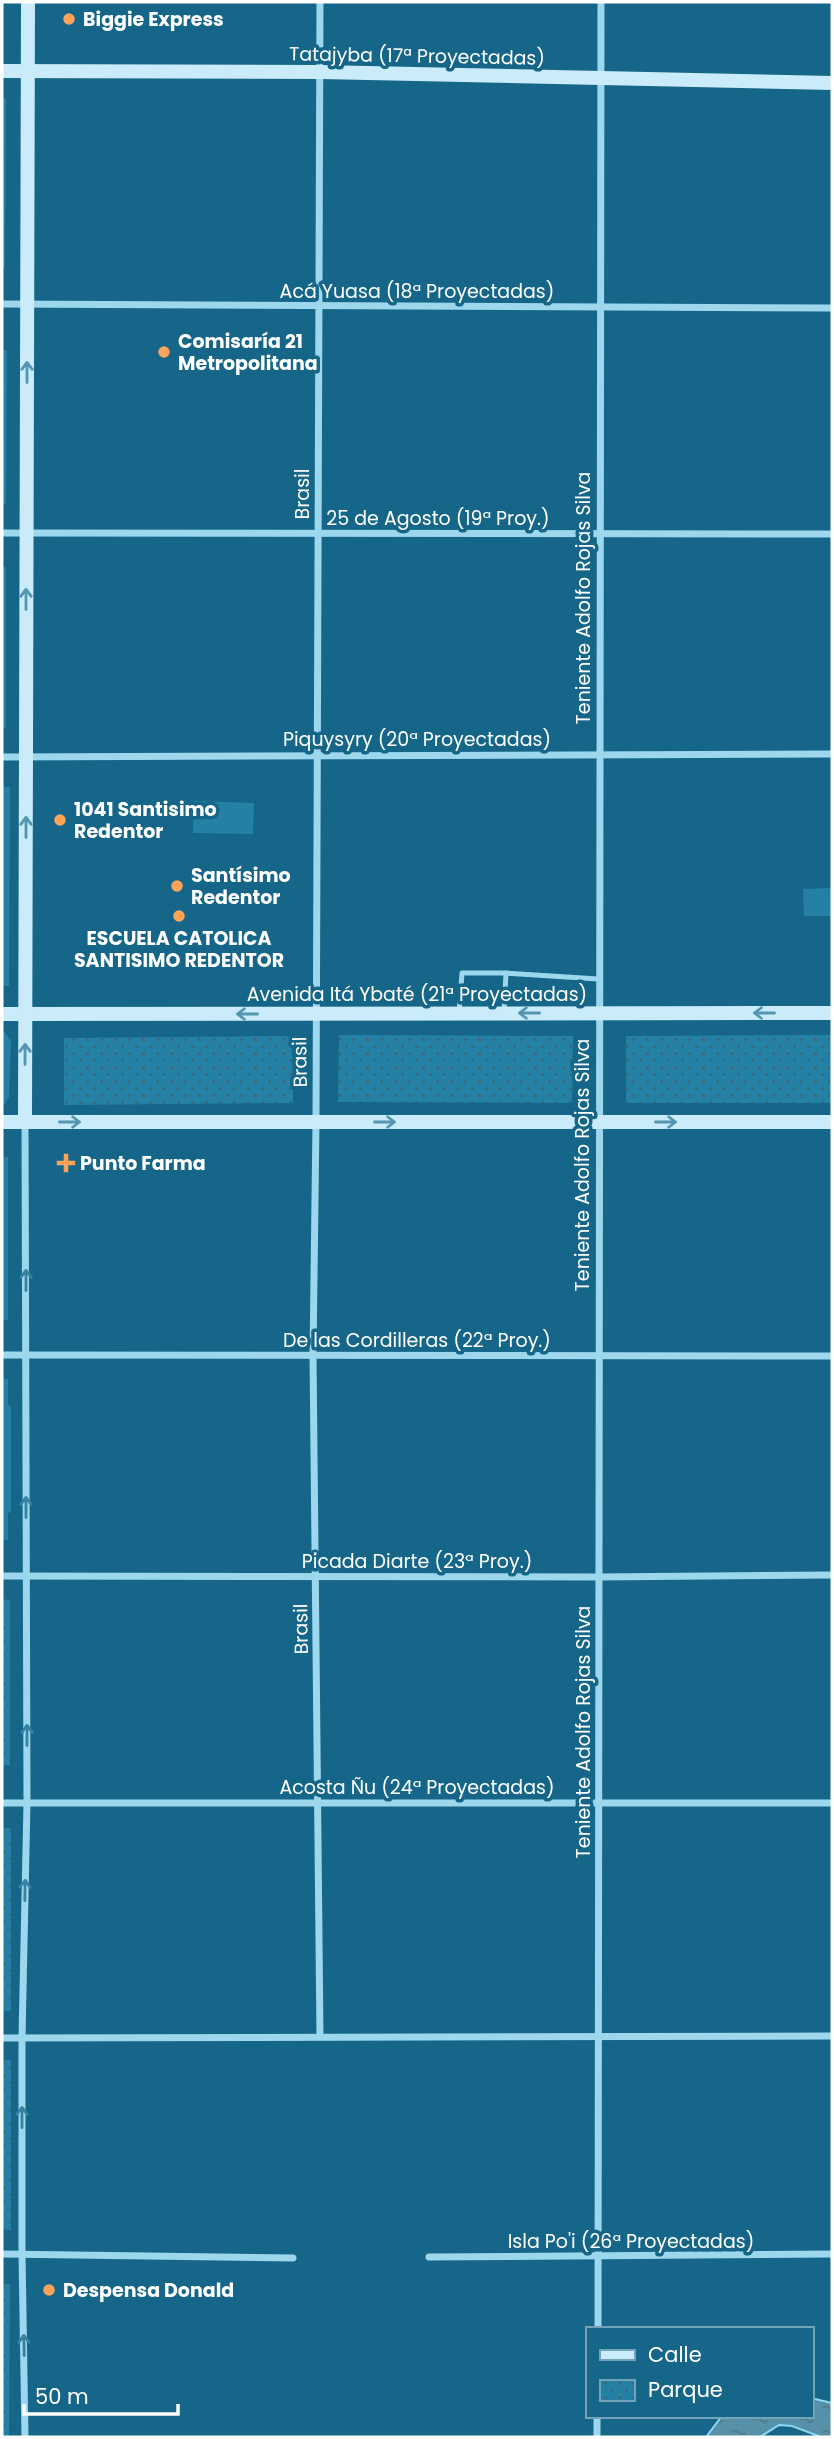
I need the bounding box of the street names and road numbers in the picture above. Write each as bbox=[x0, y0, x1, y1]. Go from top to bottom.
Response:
street label: Tatajyba (17ª Proyectadas) bbox=[289, 40, 545, 72]
street label: Acá Yuasa (18ª Proyectadas) bbox=[280, 278, 554, 305]
street label: Brasil bbox=[289, 469, 316, 519]
street label: Teniente Adolfo Rojas Silva bbox=[570, 472, 597, 724]
street label: 25 de Agosto (19ª Proy.) bbox=[326, 505, 550, 532]
street label: Piquysyry (20ª Proyectadas) bbox=[283, 726, 551, 753]
street label: Avenida Itá Ybaté (21ª Proyectadas) bbox=[247, 981, 587, 1008]
street label: Brasil bbox=[286, 1036, 314, 1088]
street label: Teniente Adolfo Rojas Silva bbox=[569, 1039, 596, 1291]
street label: De las Cordilleras (22ª Proy.) bbox=[283, 1327, 551, 1354]
street label: Picada Diarte (23ª Proy.) bbox=[302, 1548, 532, 1575]
street label: Brasil bbox=[287, 1603, 315, 1655]
street label: Teniente Adolfo Rojas Silva bbox=[570, 1606, 597, 1858]
street label: Acosta Ñu (24ª Proyectadas) bbox=[279, 1774, 555, 1801]
street label: Isla Po'i (26ª Proyectadas) bbox=[508, 2228, 754, 2255]

